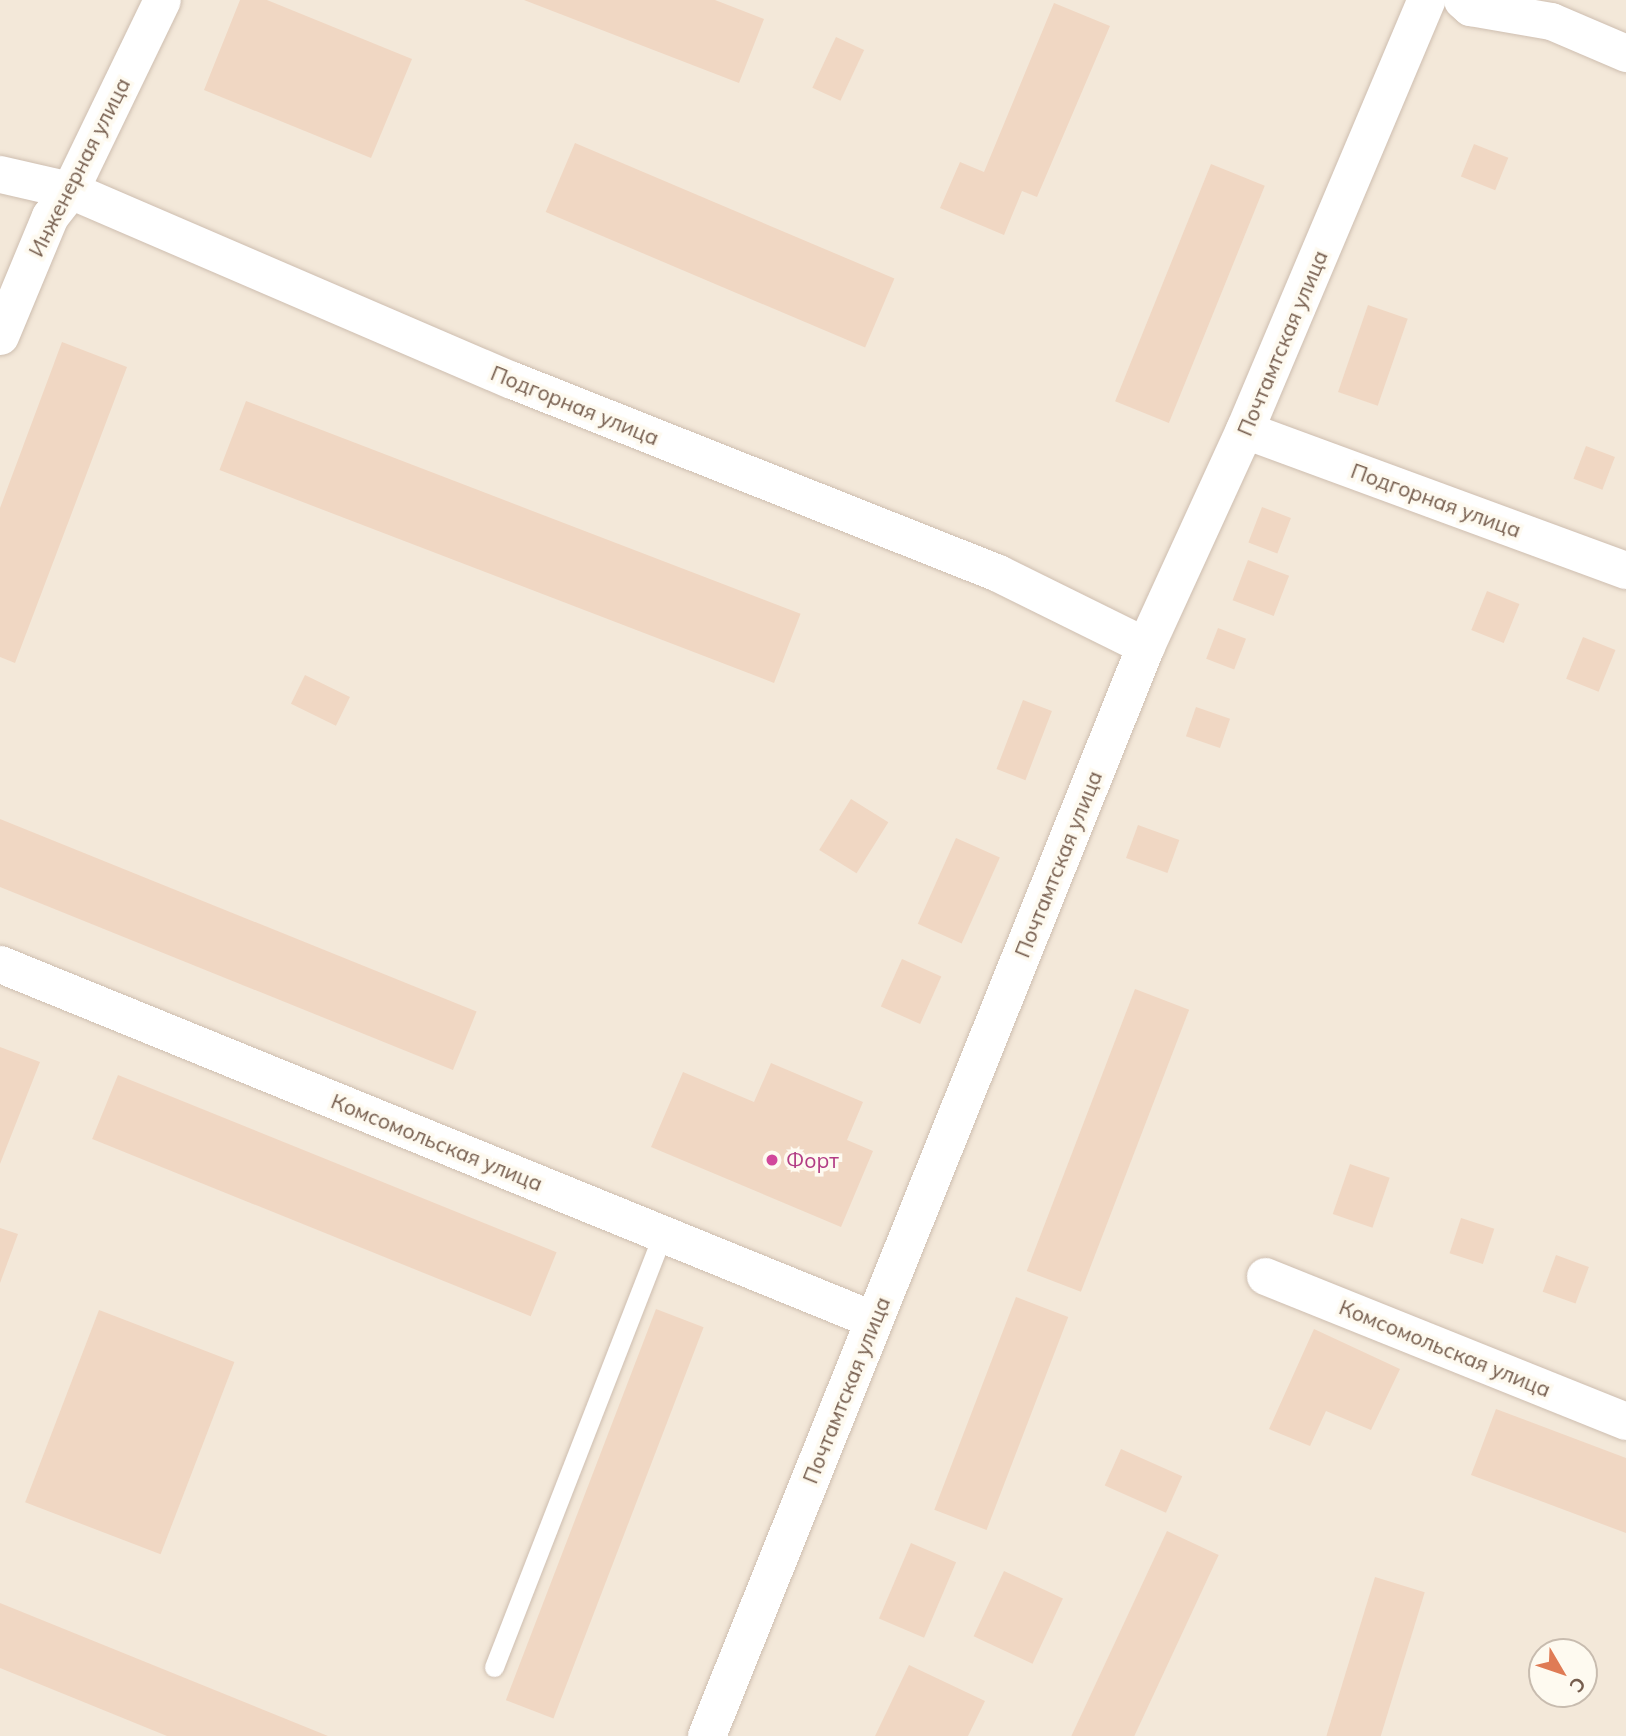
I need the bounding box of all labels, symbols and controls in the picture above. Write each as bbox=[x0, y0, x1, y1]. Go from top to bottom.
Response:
street label: Инженерная улица bbox=[23, 73, 135, 261]
street label: Почтамтская улица bbox=[1232, 246, 1332, 440]
street label: Подгорная улица bbox=[487, 360, 663, 450]
street label: Подгорная улица bbox=[1348, 458, 1524, 542]
street label: Почтамтская улица bbox=[1009, 767, 1107, 961]
street label: Комсомольская улица bbox=[328, 1088, 546, 1196]
place label: Форт bbox=[786, 1147, 839, 1173]
marker: Форт bbox=[764, 1152, 780, 1168]
street label: Почтамтская улица bbox=[797, 1293, 895, 1487]
street label: Комсомольская улица bbox=[1336, 1294, 1554, 1402]
north arrow bbox=[1528, 1638, 1598, 1708]
text: С bbox=[1564, 1672, 1591, 1698]

